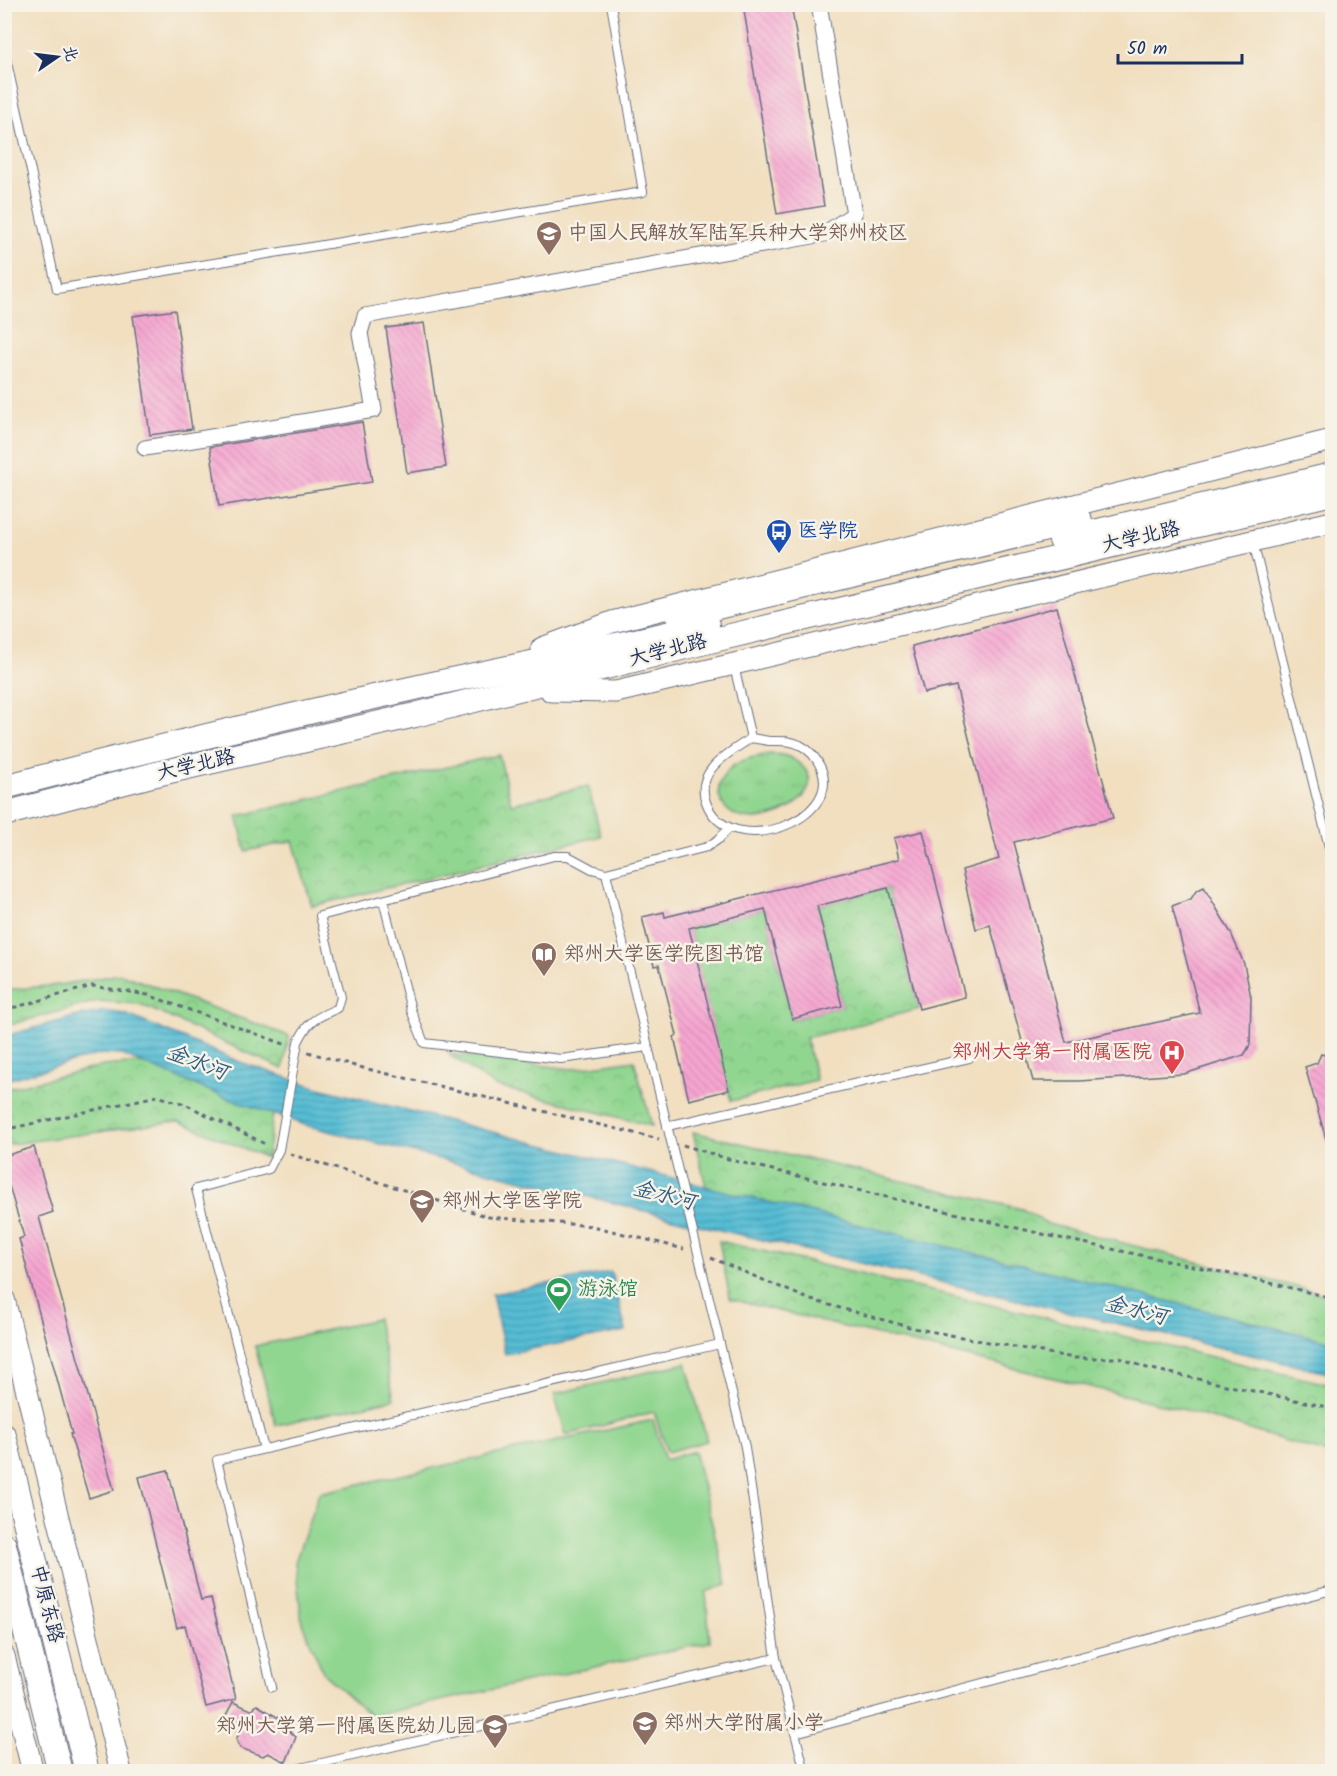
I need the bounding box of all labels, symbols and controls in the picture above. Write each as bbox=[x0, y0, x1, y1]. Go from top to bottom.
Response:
north arrow bbox=[27, 27, 87, 87]
scale bar bbox=[1118, 27, 1242, 65]
text: 50 m bbox=[1127, 35, 1167, 64]
text: 北 bbox=[56, 43, 84, 65]
place label: 中国人民解放军陆军兵种大学郑州校区 bbox=[568, 218, 908, 250]
school or university icon: 中国人民解放军陆军兵种大学郑州校区 bbox=[534, 219, 564, 257]
street label: 大学北路 bbox=[1098, 513, 1185, 563]
place label: 医学院 bbox=[798, 516, 858, 548]
bus stop icon: 医学院 bbox=[764, 517, 794, 555]
street label: 大学北路 bbox=[625, 626, 712, 676]
street label: 大学北路 bbox=[153, 741, 240, 791]
place label: 郑州大学医学院图书馆 bbox=[564, 939, 764, 971]
library icon: 郑州大学医学院图书馆 bbox=[529, 940, 559, 978]
water label: 金水河 bbox=[162, 1036, 235, 1091]
place label: 郑州大学第一附属医院 bbox=[952, 1037, 1152, 1069]
hospital icon: 郑州大学第一附属医院 bbox=[1157, 1038, 1187, 1076]
water label: 金水河 bbox=[629, 1172, 701, 1220]
place label: 郑州大学医学院 bbox=[442, 1186, 582, 1218]
school or university icon: 郑州大学医学院 bbox=[407, 1187, 437, 1225]
place label: 游泳馆 bbox=[578, 1274, 638, 1306]
sports icon: 游泳馆 bbox=[544, 1275, 574, 1313]
water label: 金水河 bbox=[1101, 1287, 1173, 1335]
street label: 中原东路 bbox=[21, 1561, 71, 1648]
place label: 郑州大学附属小学 bbox=[664, 1708, 824, 1740]
school or university icon: 郑州大学附属小学 bbox=[630, 1709, 660, 1747]
place label: 郑州大学第一附属医院幼儿园 bbox=[216, 1711, 476, 1743]
school or university icon: 郑州大学第一附属医院幼儿园 bbox=[480, 1712, 510, 1750]

